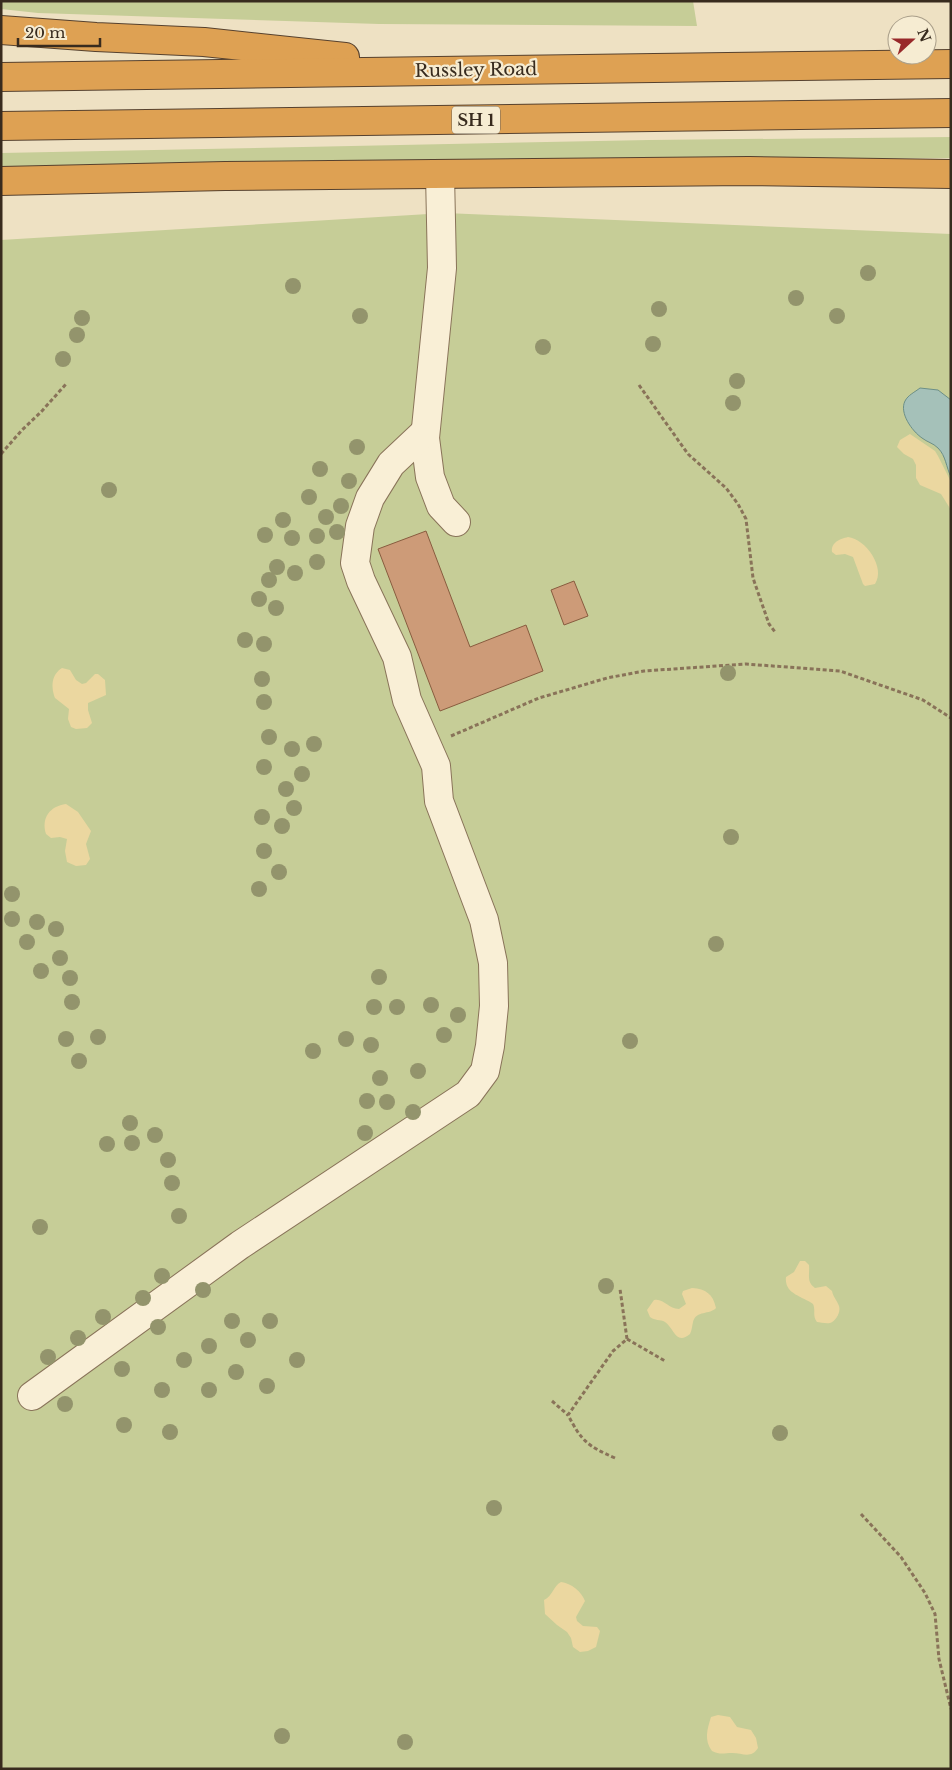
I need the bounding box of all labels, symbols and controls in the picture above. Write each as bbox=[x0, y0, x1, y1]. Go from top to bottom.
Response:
scale bar bbox=[18, 15, 100, 47]
north arrow bbox=[887, 15, 937, 65]
text: 20 m bbox=[25, 23, 65, 42]
text: N bbox=[913, 26, 935, 45]
street label: Russley Road bbox=[415, 58, 537, 82]
road number: SH 1 bbox=[452, 106, 500, 134]

